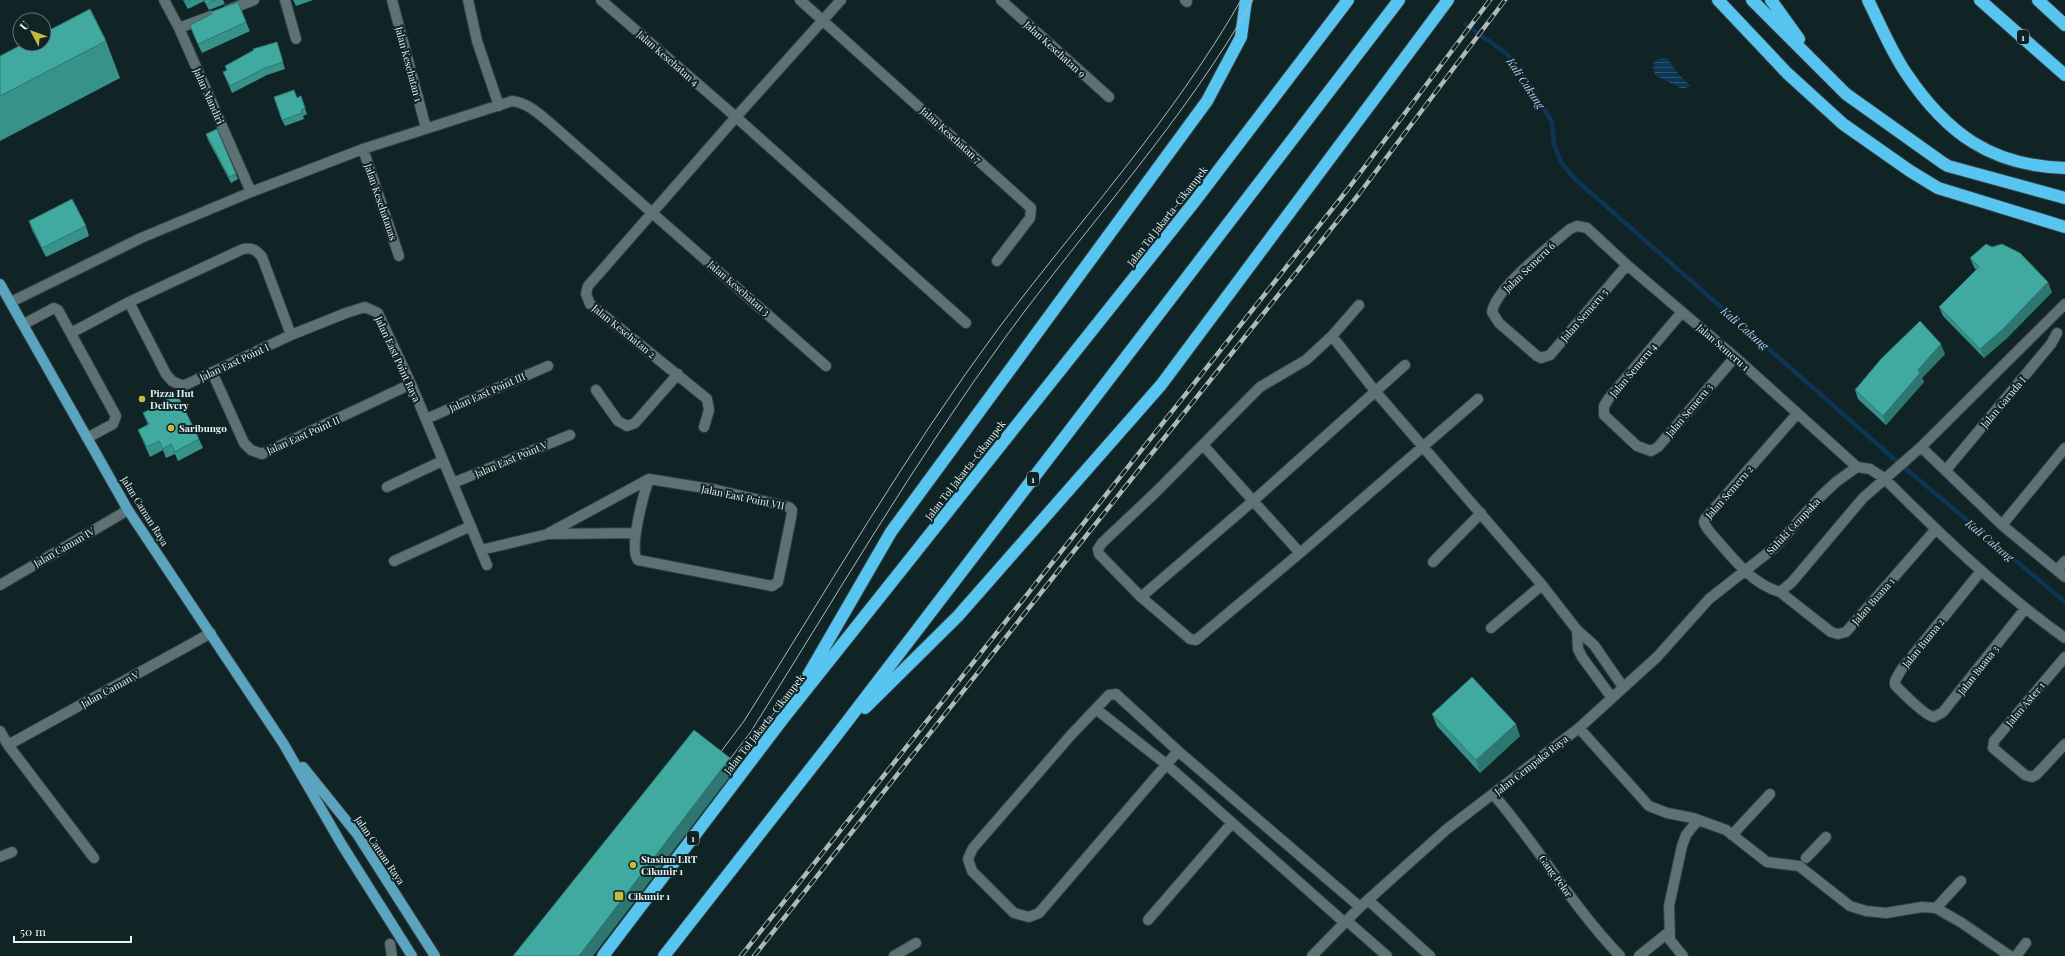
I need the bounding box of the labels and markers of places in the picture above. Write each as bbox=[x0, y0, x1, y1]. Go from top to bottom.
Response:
place label: Pizza Hut Delivery bbox=[150, 386, 194, 412]
marker: Pizza Hut Delivery bbox=[137, 394, 147, 404]
place label: Saribungo bbox=[179, 421, 227, 435]
marker: Saribungo bbox=[166, 423, 176, 433]
place label: Stasiun LRT Cikunir 1 bbox=[641, 852, 698, 878]
marker: Stasiun LRT Cikunir 1 bbox=[628, 860, 638, 870]
place label: Cikunir 1 bbox=[628, 889, 670, 903]
marker: Cikunir 1 bbox=[613, 890, 625, 902]

